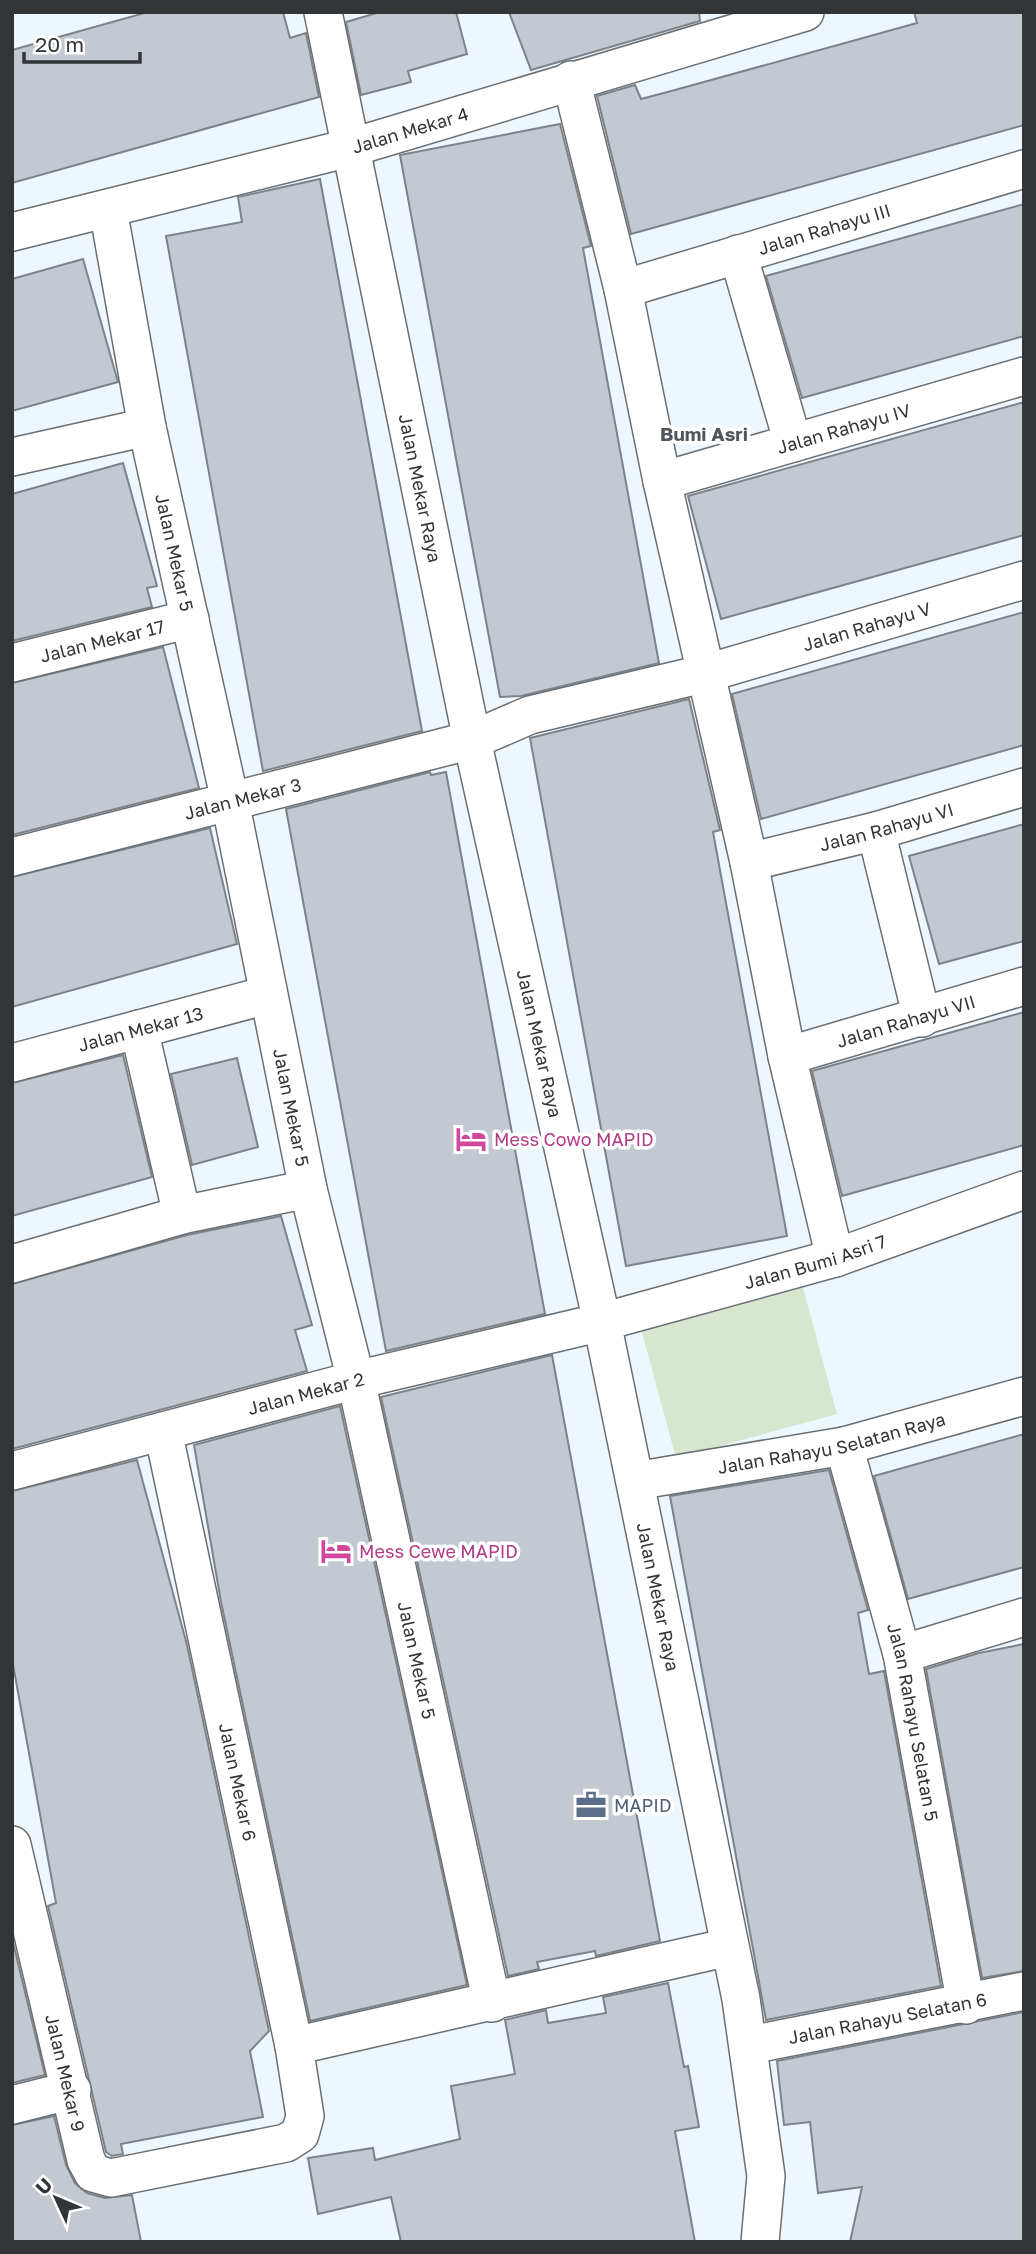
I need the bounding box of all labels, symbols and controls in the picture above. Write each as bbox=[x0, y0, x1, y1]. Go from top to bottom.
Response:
scale bar bbox=[24, 21, 140, 65]
text: 20 m bbox=[35, 31, 84, 57]
street label: Jalan Mekar 4 bbox=[349, 102, 471, 158]
street label: Jalan Rahayu III bbox=[755, 199, 893, 259]
street label: Jalan Rahayu IV bbox=[774, 399, 913, 458]
street label: Jalan Mekar Raya bbox=[395, 412, 446, 564]
district label: Bumi Asri bbox=[660, 422, 748, 445]
street label: Jalan Mekar 5 bbox=[151, 492, 199, 613]
street label: Jalan Rahayu V bbox=[800, 597, 933, 655]
street label: Jalan Mekar 17 bbox=[38, 615, 167, 667]
street label: Jalan Mekar 3 bbox=[182, 773, 303, 824]
street label: Jalan Rahayu VI bbox=[817, 798, 956, 855]
street label: Jalan Mekar Raya bbox=[513, 967, 567, 1119]
street label: Jalan Rahayu VII bbox=[834, 990, 978, 1052]
street label: Jalan Mekar 13 bbox=[76, 1002, 205, 1056]
street label: Jalan Mekar 5 bbox=[269, 1046, 314, 1168]
hotel icon: Mess Cowo MAPID bbox=[454, 1122, 488, 1156]
place label: Mess Cowo MAPID bbox=[494, 1128, 654, 1150]
street label: Jalan Bumi Asri 7 bbox=[742, 1230, 889, 1293]
street label: Jalan Mekar 2 bbox=[245, 1367, 366, 1419]
street label: Jalan Rahayu Selatan Raya bbox=[716, 1407, 948, 1478]
street label: Jalan Mekar Raya bbox=[632, 1521, 684, 1673]
hotel icon: Mess Cewe MAPID bbox=[319, 1534, 353, 1568]
place label: Mess Cewe MAPID bbox=[359, 1540, 518, 1562]
street label: Jalan Mekar 5 bbox=[394, 1599, 441, 1721]
street label: Jalan Rahayu Selatan 5 bbox=[883, 1621, 943, 1823]
street label: Jalan Mekar 6 bbox=[215, 1721, 261, 1843]
office icon: MAPID bbox=[574, 1788, 608, 1822]
place label: MAPID bbox=[614, 1794, 672, 1816]
street label: Jalan Rahayu Selatan 6 bbox=[786, 1988, 989, 2048]
street label: Jalan Mekar 9 bbox=[41, 2012, 90, 2134]
north arrow bbox=[21, 2163, 91, 2233]
text: U bbox=[30, 2173, 57, 2199]

